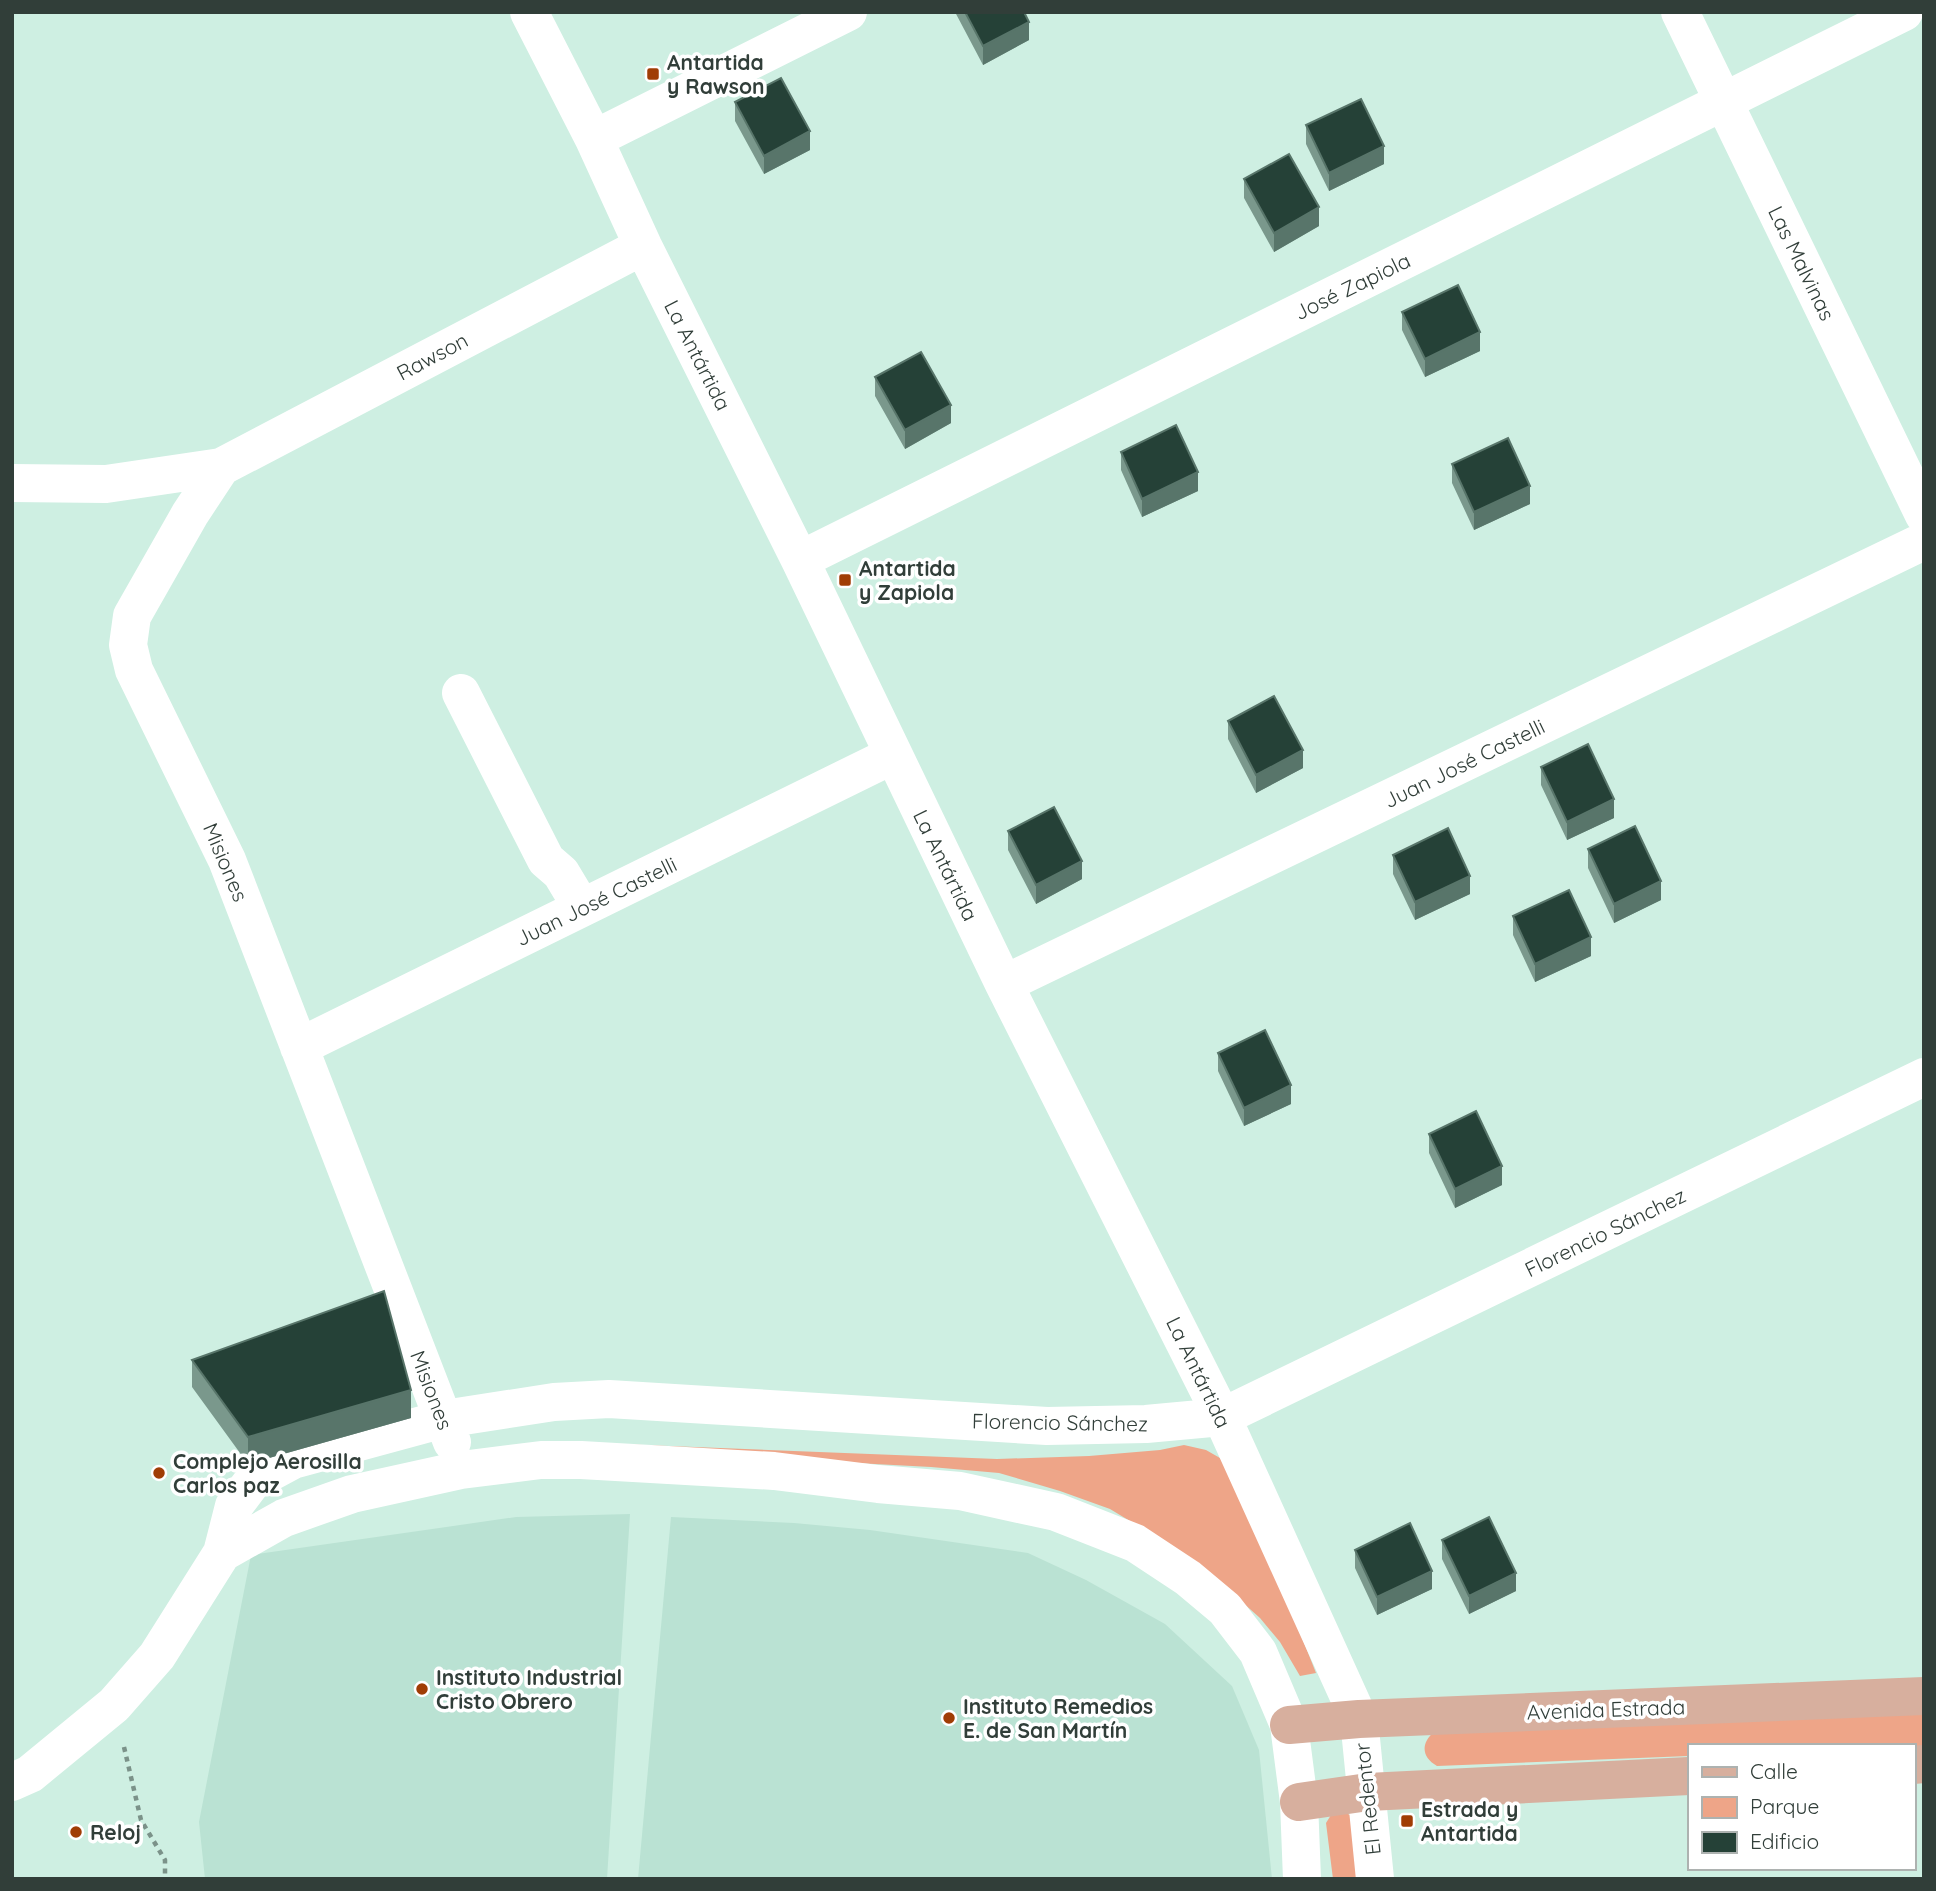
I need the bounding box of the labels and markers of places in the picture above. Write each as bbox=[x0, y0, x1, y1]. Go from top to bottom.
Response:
place label: Antartida y Rawson bbox=[667, 49, 765, 99]
marker: Antartida y Rawson bbox=[645, 66, 661, 82]
place label: Antartida y Zapiola bbox=[859, 555, 956, 605]
marker: Antartida y Zapiola bbox=[837, 572, 853, 588]
place label: Complejo Aerosilla Carlos paz bbox=[173, 1448, 362, 1498]
marker: Complejo Aerosilla Carlos paz bbox=[151, 1465, 167, 1481]
place label: Instituto Industrial Cristo Obrero bbox=[436, 1664, 622, 1714]
marker: Instituto Industrial Cristo Obrero bbox=[414, 1681, 430, 1697]
place label: Instituto Remedios E. de San Martín bbox=[963, 1693, 1153, 1743]
marker: Instituto Remedios E. de San Martín bbox=[941, 1710, 957, 1726]
place label: Estrada y Antartida bbox=[1421, 1796, 1518, 1846]
marker: Estrada y Antartida bbox=[1399, 1813, 1415, 1829]
place label: Reloj bbox=[90, 1819, 141, 1845]
marker: Reloj bbox=[68, 1824, 84, 1840]

